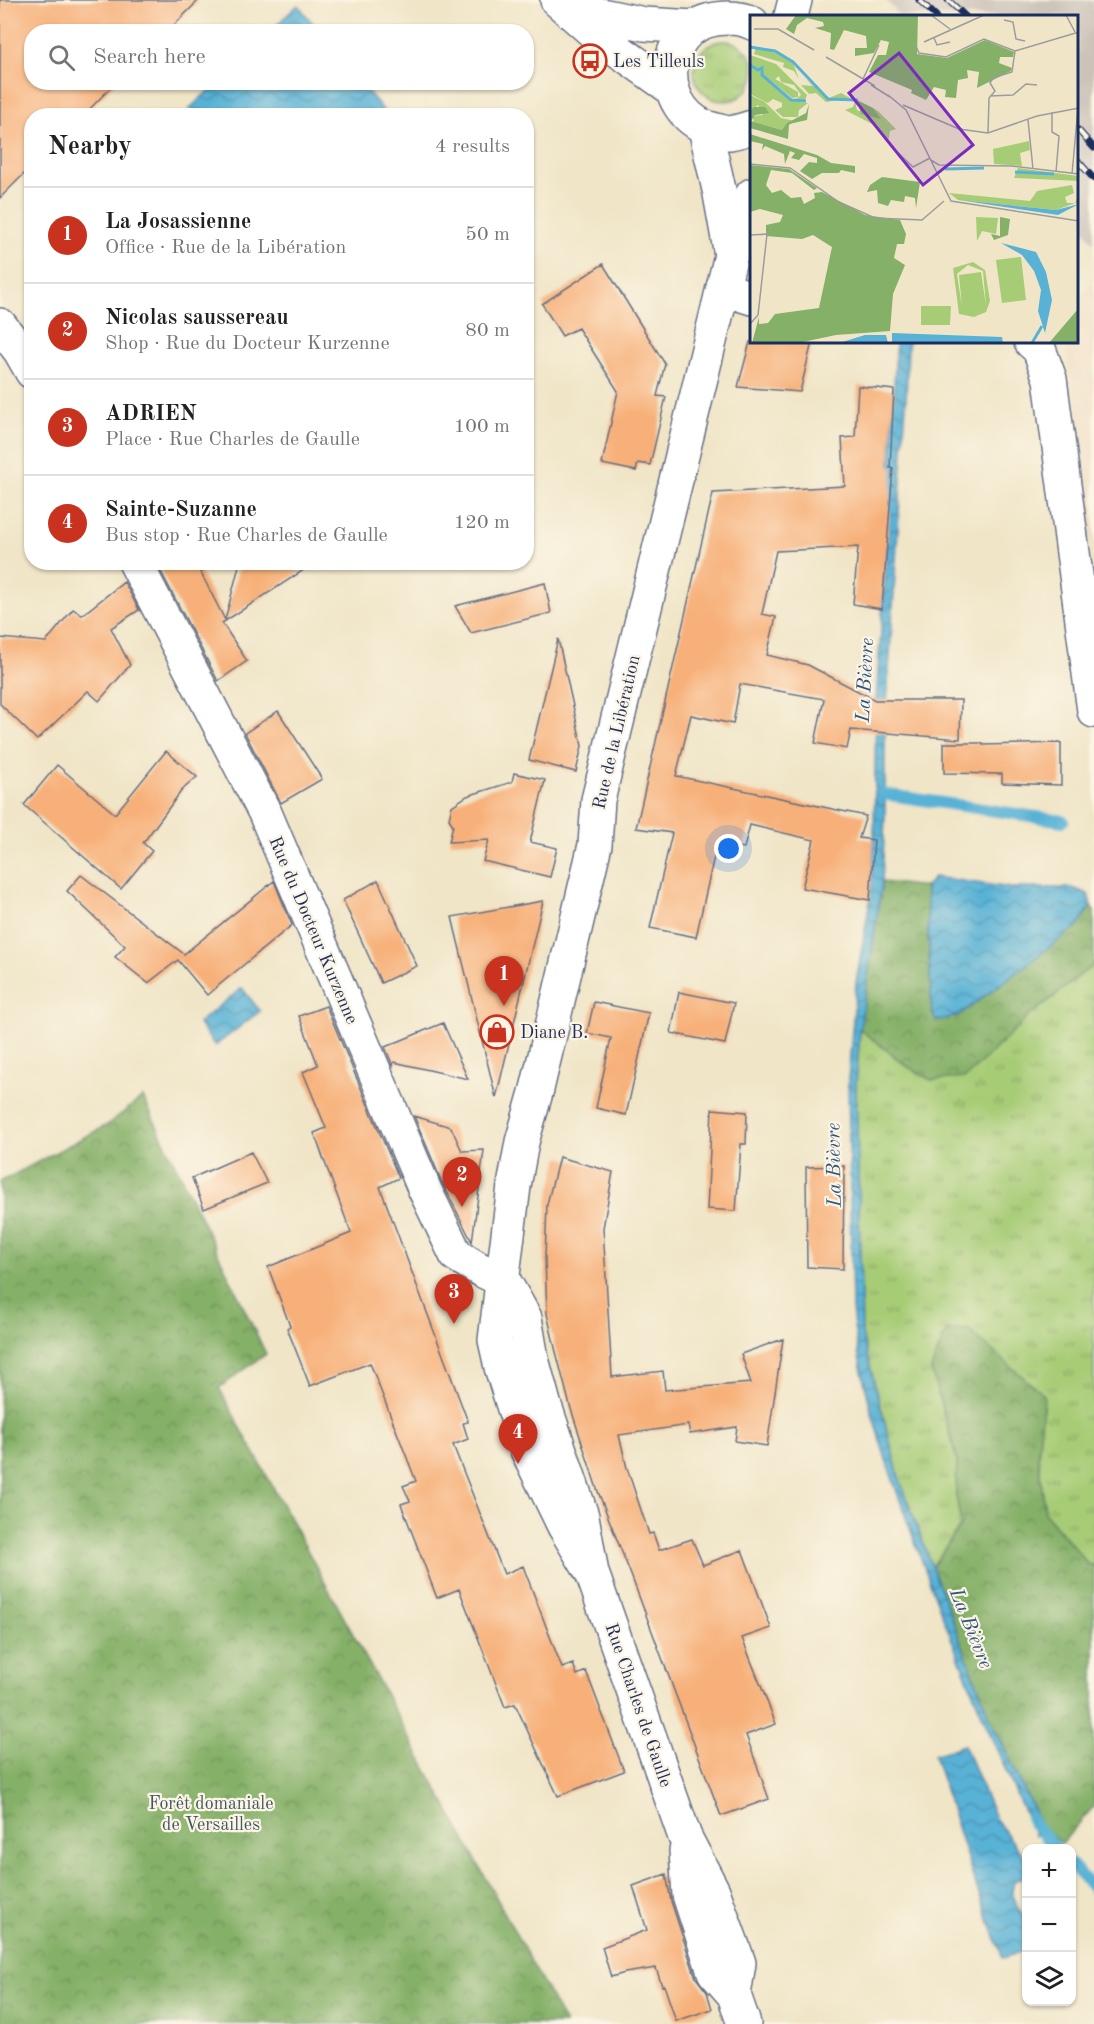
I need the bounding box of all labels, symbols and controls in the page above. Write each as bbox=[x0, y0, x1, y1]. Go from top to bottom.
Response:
inset map bbox=[750, 15, 1079, 344]
search box bbox=[24, 24, 534, 90]
icon: search bbox=[45, 41, 78, 74]
bus stop icon: Les Tilleuls bbox=[572, 43, 608, 79]
text: Search here bbox=[93, 46, 206, 68]
place label: Les Tilleuls bbox=[613, 53, 704, 71]
text: Nearby bbox=[48, 134, 132, 160]
text: 4 results bbox=[435, 137, 510, 157]
text: La Josassienne bbox=[105, 211, 251, 233]
text: 1 bbox=[62, 225, 73, 245]
text: 50 m bbox=[465, 225, 510, 245]
text: Office · Rue de la Libération bbox=[105, 238, 346, 258]
text: Nicolas saussereau bbox=[105, 307, 289, 329]
text: 2 bbox=[62, 321, 73, 341]
text: 80 m bbox=[465, 321, 510, 341]
text: Shop · Rue du Docteur Kurzenne bbox=[105, 334, 390, 354]
text: ADRIEN bbox=[105, 403, 197, 425]
text: 3 bbox=[62, 417, 73, 437]
text: 100 m bbox=[454, 417, 510, 437]
text: Place · Rue Charles de Gaulle bbox=[105, 430, 360, 450]
text: Sainte-Suzanne bbox=[105, 499, 257, 521]
text: 4 bbox=[62, 513, 73, 533]
text: 120 m bbox=[454, 513, 510, 533]
text: Bus stop · Rue Charles de Gaulle bbox=[105, 526, 388, 546]
water label: La Bièvre bbox=[854, 637, 878, 724]
street label: Rue de la Libération bbox=[590, 653, 644, 811]
street label: Rue du Docteur Kurzenne bbox=[265, 834, 361, 1027]
your location bbox=[714, 834, 743, 863]
pin: 1 bbox=[484, 956, 524, 1006]
shop icon: Diane B. bbox=[479, 1014, 515, 1050]
place label: Diane B. bbox=[520, 1024, 588, 1042]
water label: La Bièvre bbox=[824, 1122, 846, 1209]
pin: 2 bbox=[442, 1158, 482, 1207]
pin: 3 bbox=[434, 1274, 474, 1324]
pin: 4 bbox=[498, 1414, 538, 1464]
water label: La Bièvre bbox=[945, 1585, 995, 1672]
street label: Rue Charles de Gaulle bbox=[602, 1621, 675, 1790]
park label: Forêt domaniale de Versailles bbox=[149, 1795, 273, 1834]
map controls bbox=[1022, 1844, 1076, 2006]
button: + bbox=[1022, 1844, 1076, 1898]
button: − bbox=[1022, 1898, 1076, 1952]
button: layers bbox=[1022, 1952, 1076, 2006]

